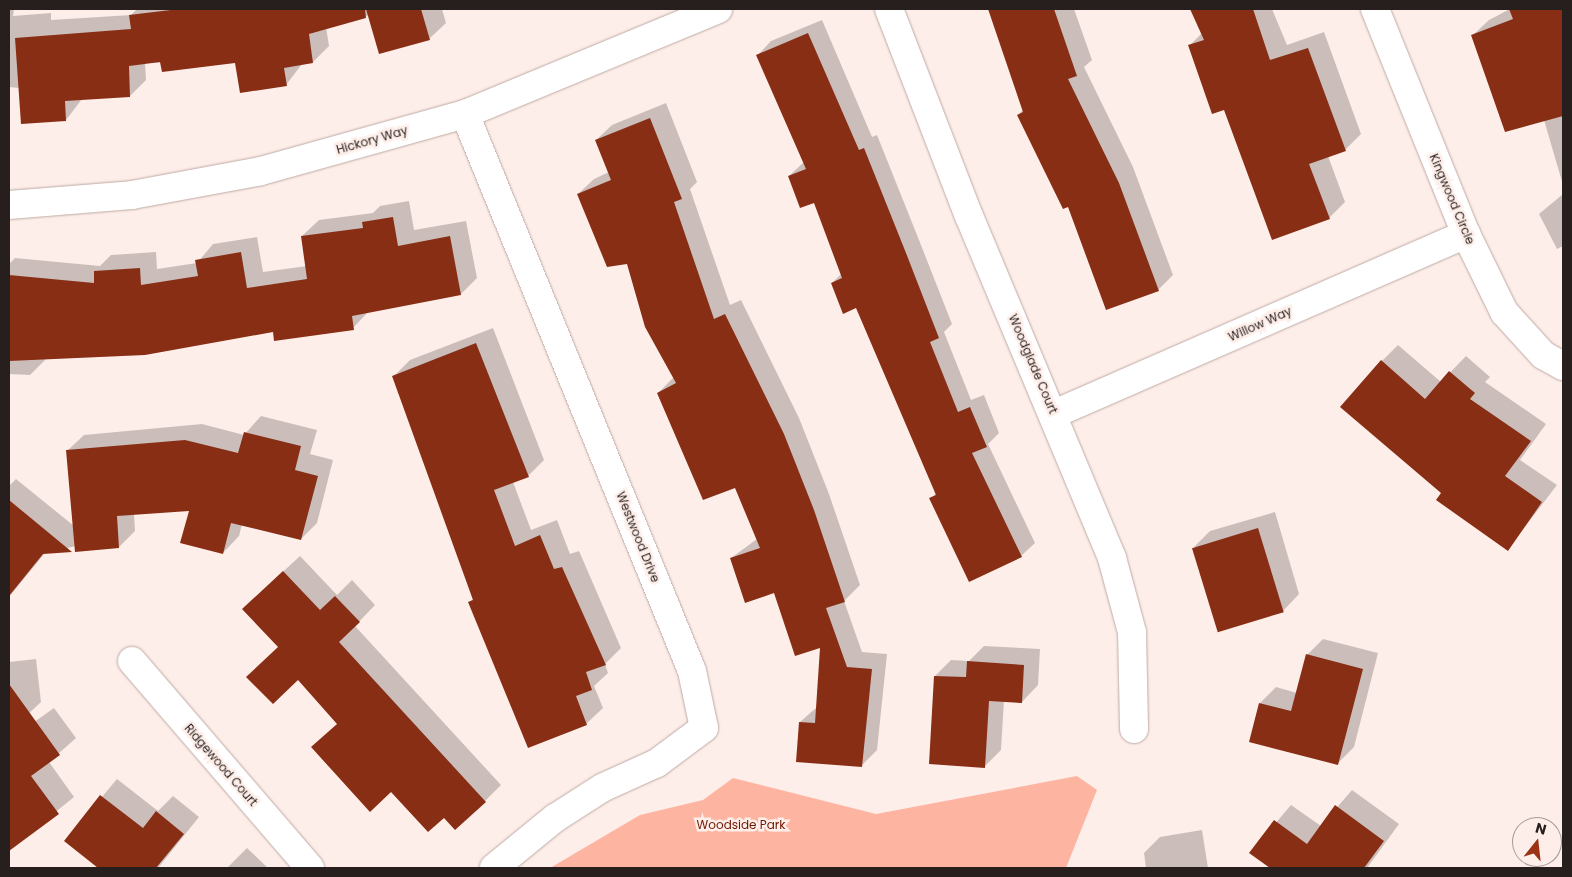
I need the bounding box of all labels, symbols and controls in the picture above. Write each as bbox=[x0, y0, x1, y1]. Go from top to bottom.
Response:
street label: Hickory Way bbox=[335, 123, 409, 157]
street label: Kingwood Circle bbox=[1426, 152, 1478, 246]
street label: Willow Way bbox=[1226, 304, 1294, 344]
street label: Woodglade Court bbox=[1006, 312, 1060, 416]
street label: Westwood Drive bbox=[613, 490, 663, 584]
street label: Ridgewood Court bbox=[181, 721, 261, 809]
north arrow bbox=[1512, 817, 1562, 867]
text: N bbox=[1533, 817, 1549, 840]
park label: Woodside Park bbox=[697, 818, 785, 832]

